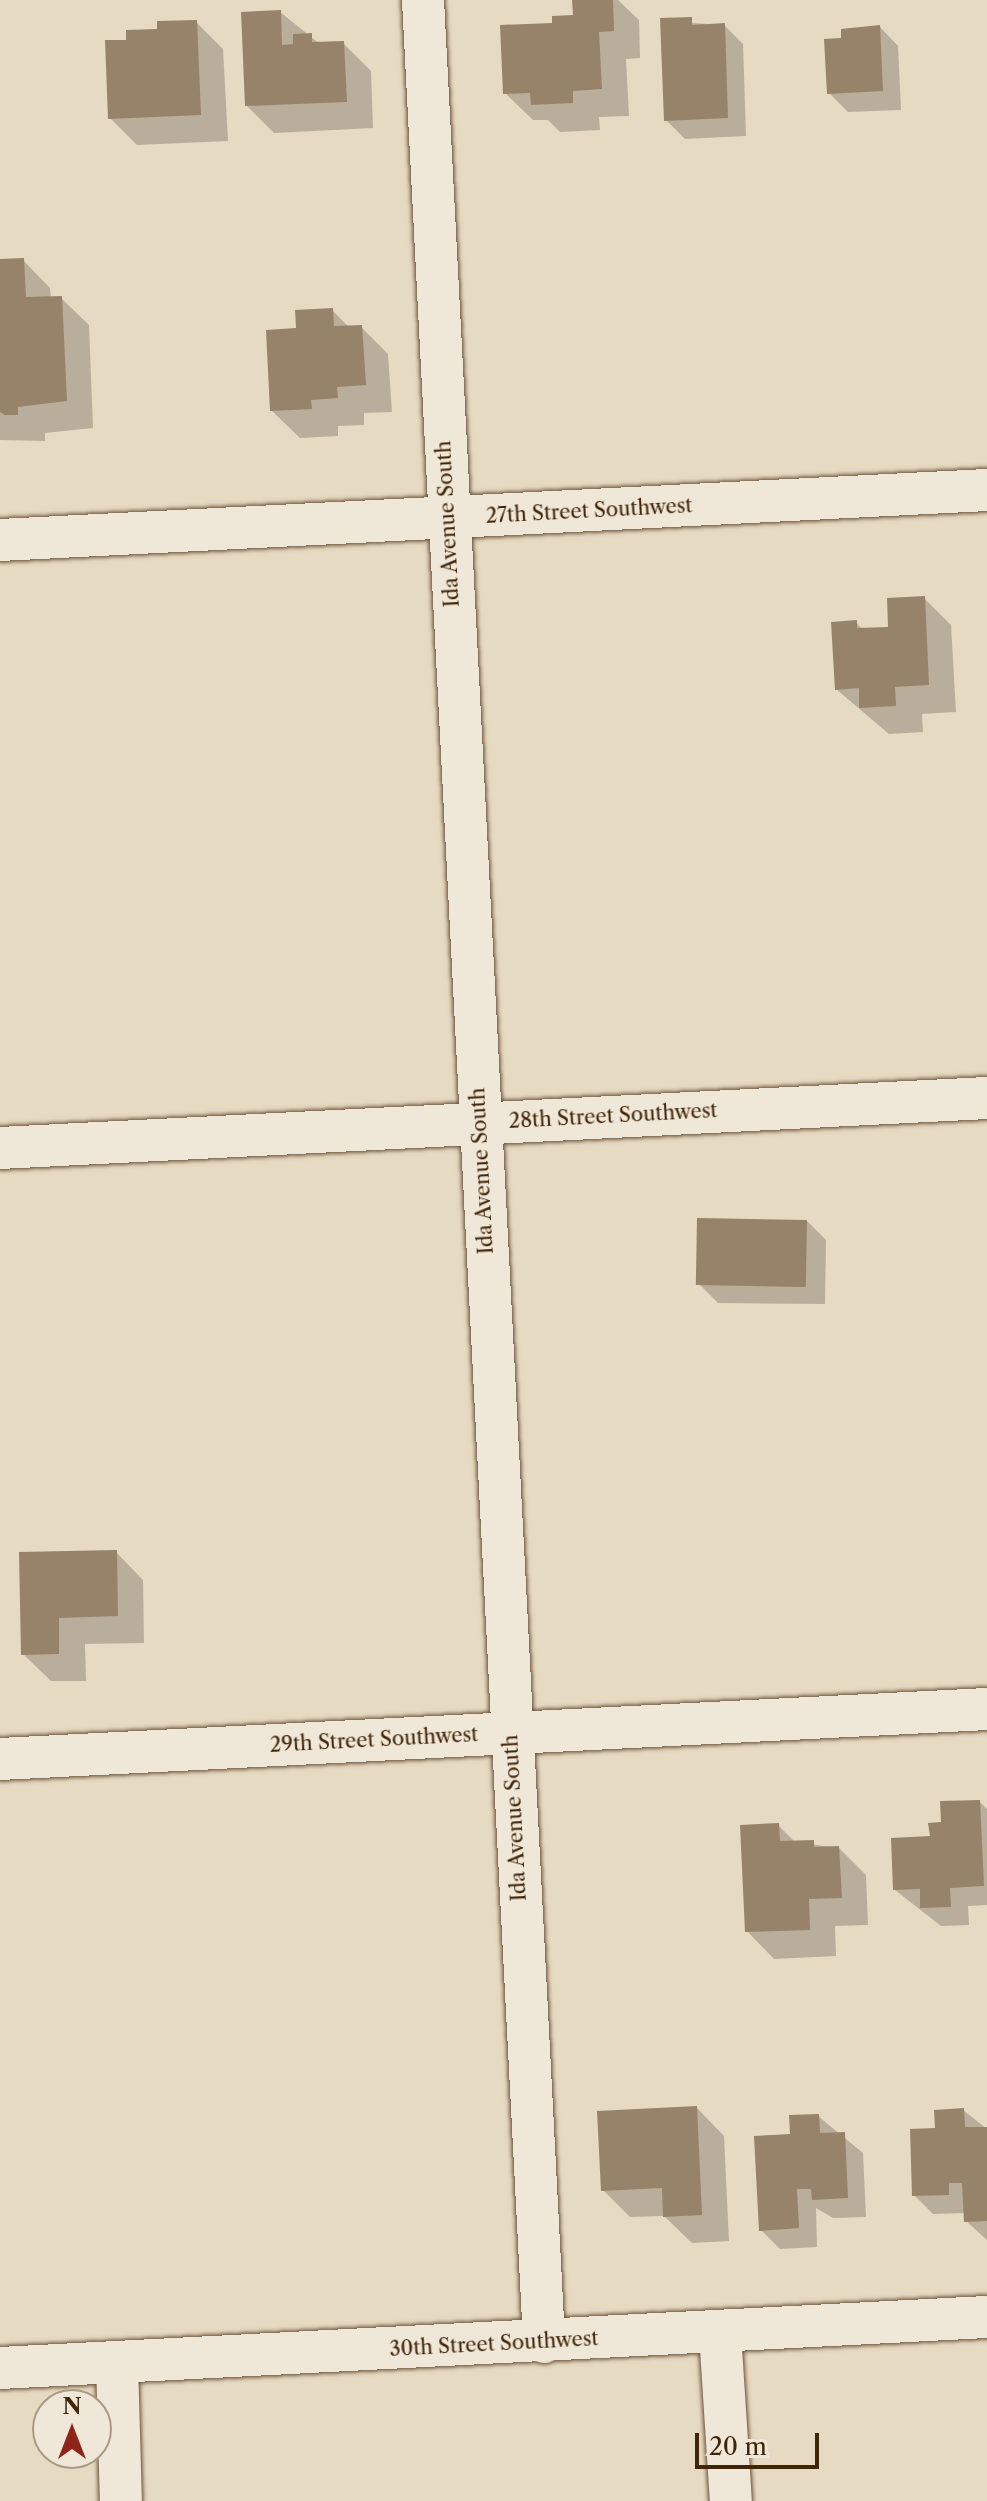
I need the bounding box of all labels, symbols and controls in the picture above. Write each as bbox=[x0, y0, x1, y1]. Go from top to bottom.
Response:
street label: Ida Avenue South bbox=[432, 440, 464, 608]
street label: 27th Street Southwest bbox=[485, 494, 693, 528]
street label: Ida Avenue South bbox=[466, 1087, 498, 1255]
street label: 28th Street Southwest bbox=[508, 1099, 718, 1133]
street label: 29th Street Southwest bbox=[269, 1723, 479, 1757]
street label: Ida Avenue South bbox=[499, 1734, 531, 1902]
street label: 30th Street Southwest bbox=[389, 2327, 599, 2361]
north arrow bbox=[32, 2389, 112, 2469]
text: N bbox=[62, 2393, 82, 2420]
scale bar bbox=[699, 2417, 823, 2467]
text: 20 m bbox=[709, 2432, 767, 2461]

